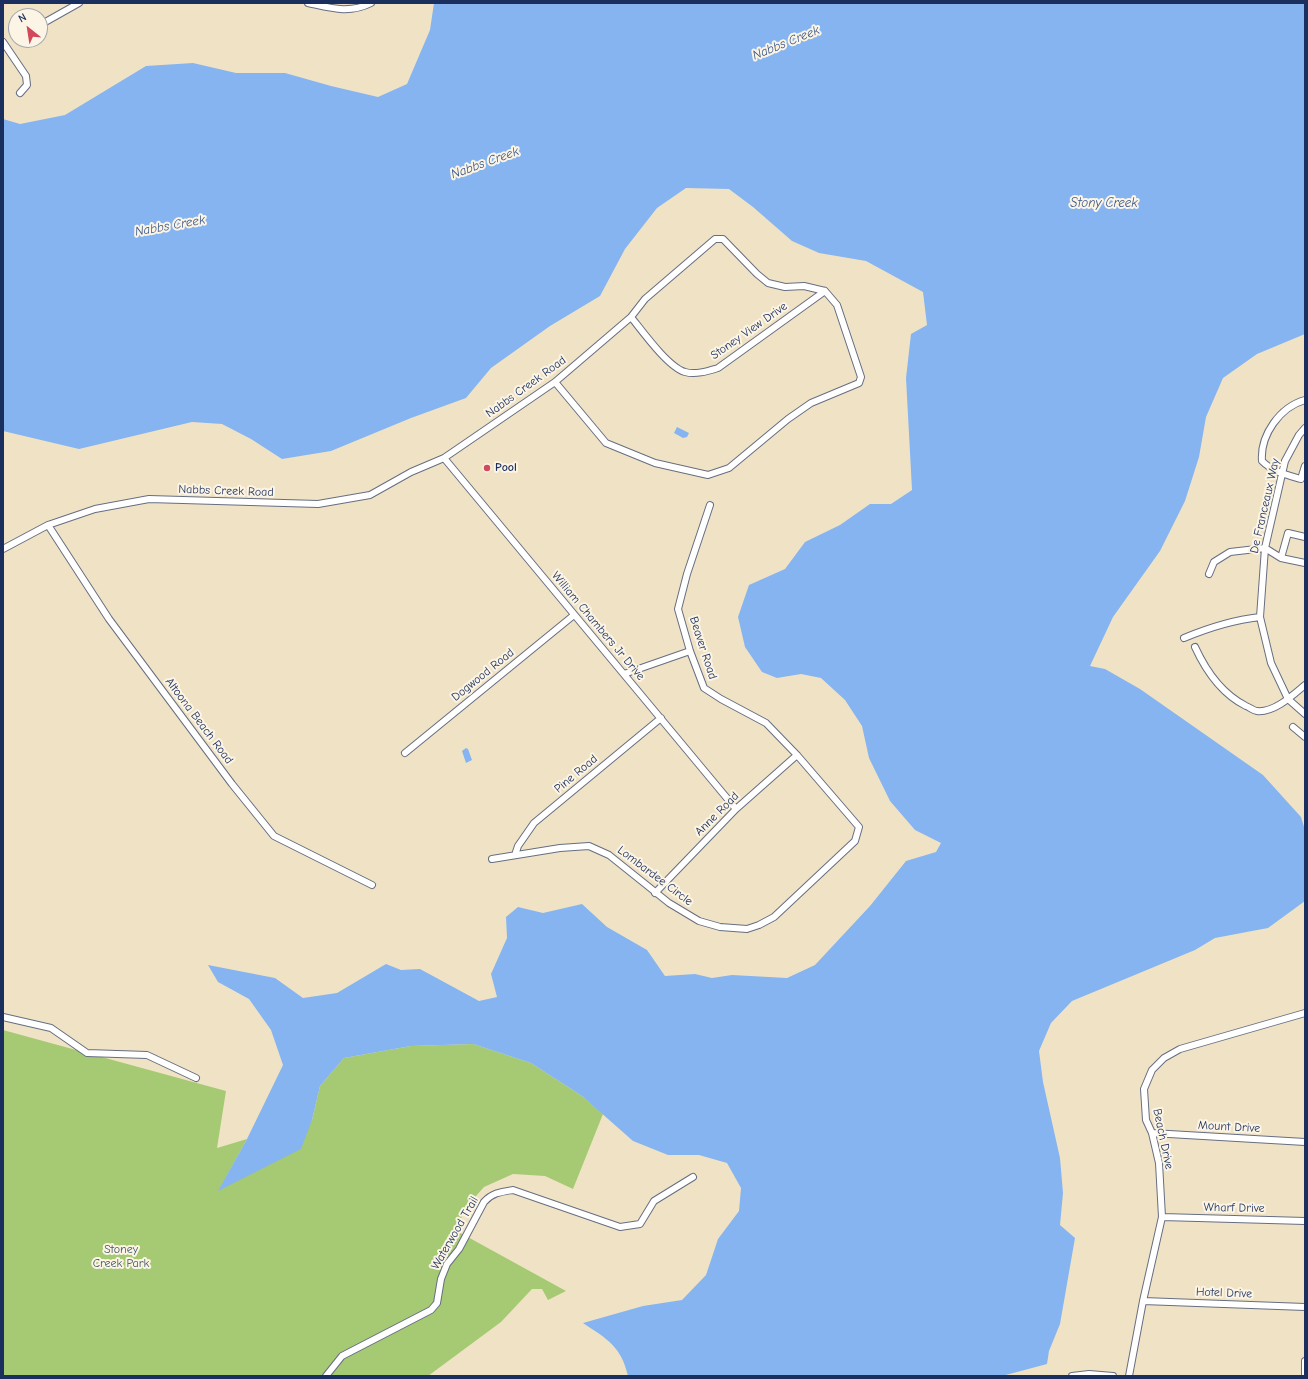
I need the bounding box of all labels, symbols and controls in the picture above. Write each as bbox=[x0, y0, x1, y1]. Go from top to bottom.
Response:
north arrow bbox=[8, 8, 48, 48]
text: N bbox=[16, 11, 29, 25]
water label: Nabbs Creek bbox=[750, 22, 822, 64]
water label: Nabbs Creek bbox=[449, 144, 521, 182]
water label: Stony Creek bbox=[1070, 195, 1138, 211]
water label: Nabbs Creek bbox=[134, 212, 206, 240]
street label: Stoney View Drive bbox=[708, 299, 790, 363]
street label: Nabbs Creek Road bbox=[483, 353, 569, 421]
street label: De Franceaux Way bbox=[1247, 457, 1283, 555]
place label: Pool bbox=[495, 461, 517, 475]
marker: Pool bbox=[482, 463, 492, 473]
street label: Nabbs Creek Road bbox=[178, 482, 274, 500]
street label: William Chambers Jr Drive bbox=[548, 569, 648, 683]
street label: Beaver Road bbox=[686, 615, 720, 681]
street label: Dogwood Road bbox=[449, 645, 517, 705]
street label: Altoona Beach Road bbox=[162, 675, 236, 767]
street label: Pine Road bbox=[551, 752, 601, 796]
street label: Anne Road bbox=[692, 789, 742, 839]
street label: Lombardee Circle bbox=[615, 843, 695, 909]
street label: Beach Drive bbox=[1150, 1107, 1176, 1171]
street label: Mount Drive bbox=[1197, 1118, 1261, 1136]
street label: Waterwood Trail bbox=[428, 1194, 482, 1272]
street label: Wharf Drive bbox=[1203, 1200, 1265, 1216]
park label: Stoney Creek Park bbox=[93, 1243, 149, 1271]
street label: Hotel Drive bbox=[1196, 1285, 1252, 1301]

